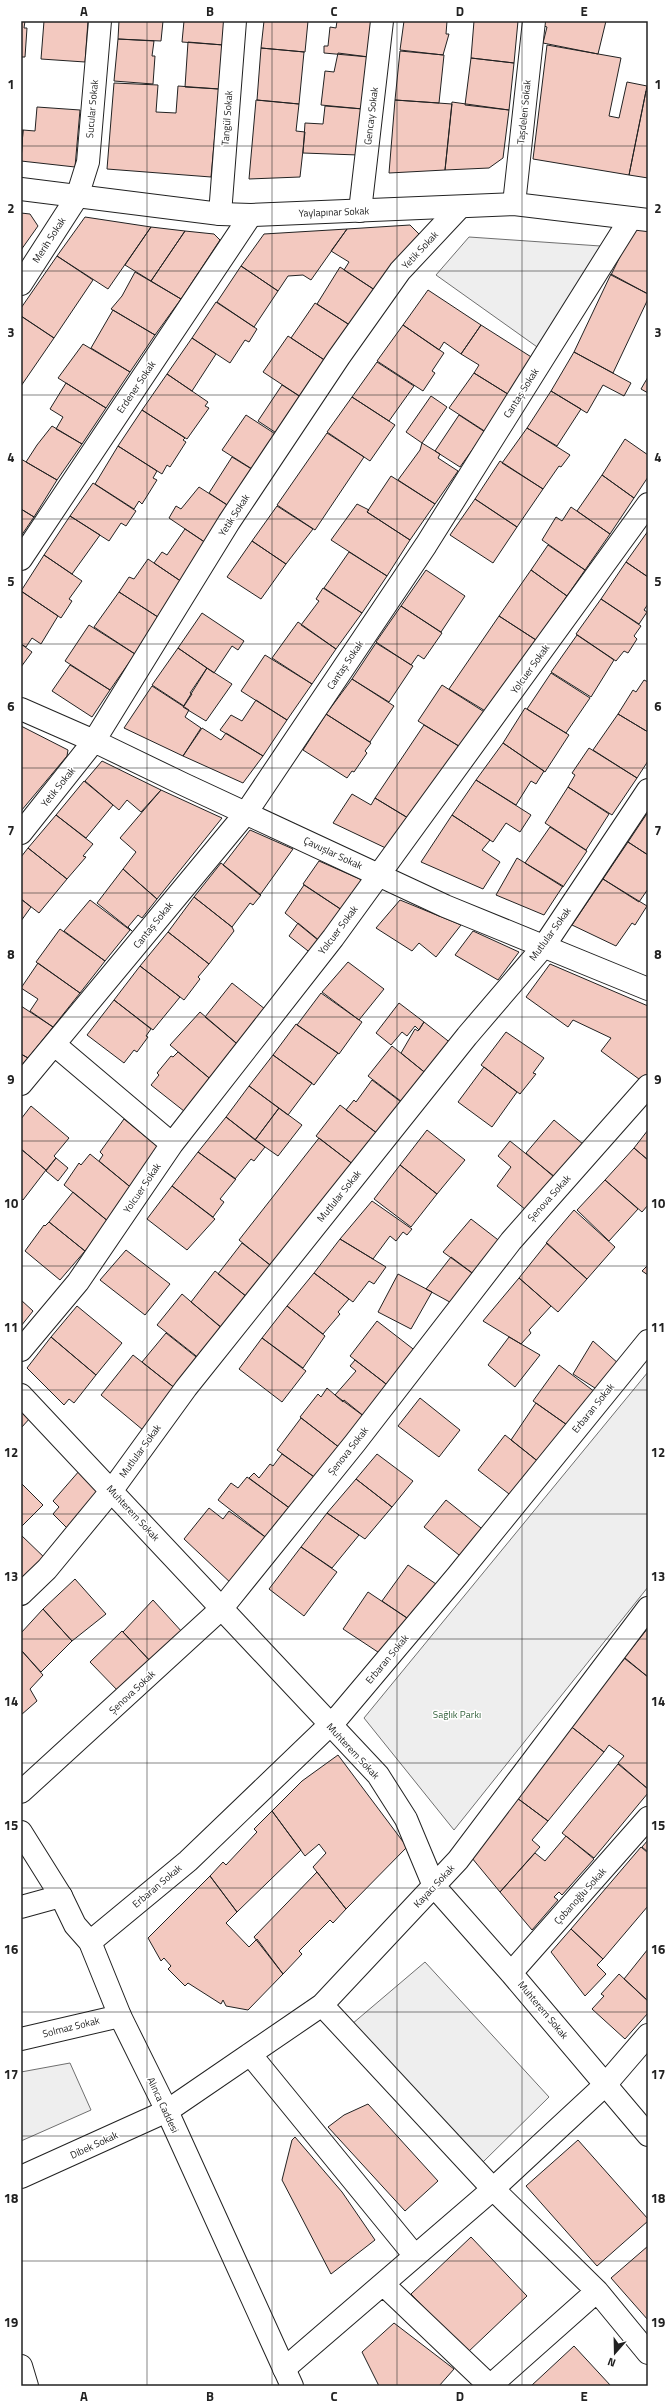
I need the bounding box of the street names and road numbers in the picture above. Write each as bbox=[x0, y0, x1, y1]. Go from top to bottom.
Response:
street label: Sucular Sokak bbox=[82, 79, 102, 139]
street label: Taşdelen Sokak bbox=[513, 79, 535, 145]
street label: Gencay Sokak bbox=[360, 86, 382, 146]
street label: Tangül Sokak bbox=[218, 90, 236, 146]
street label: Yaylapınar Sokak bbox=[298, 203, 370, 221]
street label: Merih Sokak bbox=[29, 214, 70, 266]
street label: Yetik Sokak bbox=[398, 227, 442, 273]
street label: Erdener Sokak bbox=[113, 358, 159, 416]
street label: Cantaş Sokak bbox=[500, 365, 542, 421]
street label: Yetik Sokak bbox=[215, 491, 253, 539]
street label: Cantaş Sokak bbox=[323, 637, 367, 693]
street label: Yolcuer Sokak bbox=[507, 641, 553, 697]
street label: Yetik Sokak bbox=[37, 764, 79, 810]
street label: Çavuşlar Sokak bbox=[301, 833, 365, 873]
street label: Cantaş Sokak bbox=[129, 898, 177, 952]
street label: Yolcuer Sokak bbox=[315, 902, 362, 958]
street label: Mutlular Sokak bbox=[525, 904, 575, 964]
street label: Yolcuer Sokak bbox=[120, 1160, 165, 1216]
street label: Mutlular Sokak bbox=[313, 1167, 365, 1225]
street label: Şenova Sokak bbox=[524, 1171, 574, 1225]
street label: Erbaran Sokak bbox=[568, 1380, 618, 1436]
street label: Mutlular Sokak bbox=[115, 1421, 165, 1481]
street label: Şenova Sokak bbox=[324, 1423, 372, 1479]
street label: Muhterem Sokak bbox=[103, 1482, 163, 1545]
street label: Erbaran Sokak bbox=[362, 1631, 412, 1687]
street label: Şenova Sokak bbox=[106, 1667, 159, 1717]
street label: Muhterem Sokak bbox=[323, 1720, 383, 1783]
street label: Erbaran Sokak bbox=[129, 1861, 185, 1911]
street label: Kayacı Sokak bbox=[410, 1861, 458, 1911]
street label: Çobanoğlu Sokak bbox=[550, 1864, 610, 1928]
street label: Muhterem Sokak bbox=[514, 1978, 572, 2042]
street label: Solmaz Sokak bbox=[41, 2013, 101, 2041]
street label: Alınca Caddesi bbox=[143, 2074, 183, 2136]
street label: Dibek Sokak bbox=[68, 2127, 121, 2163]

